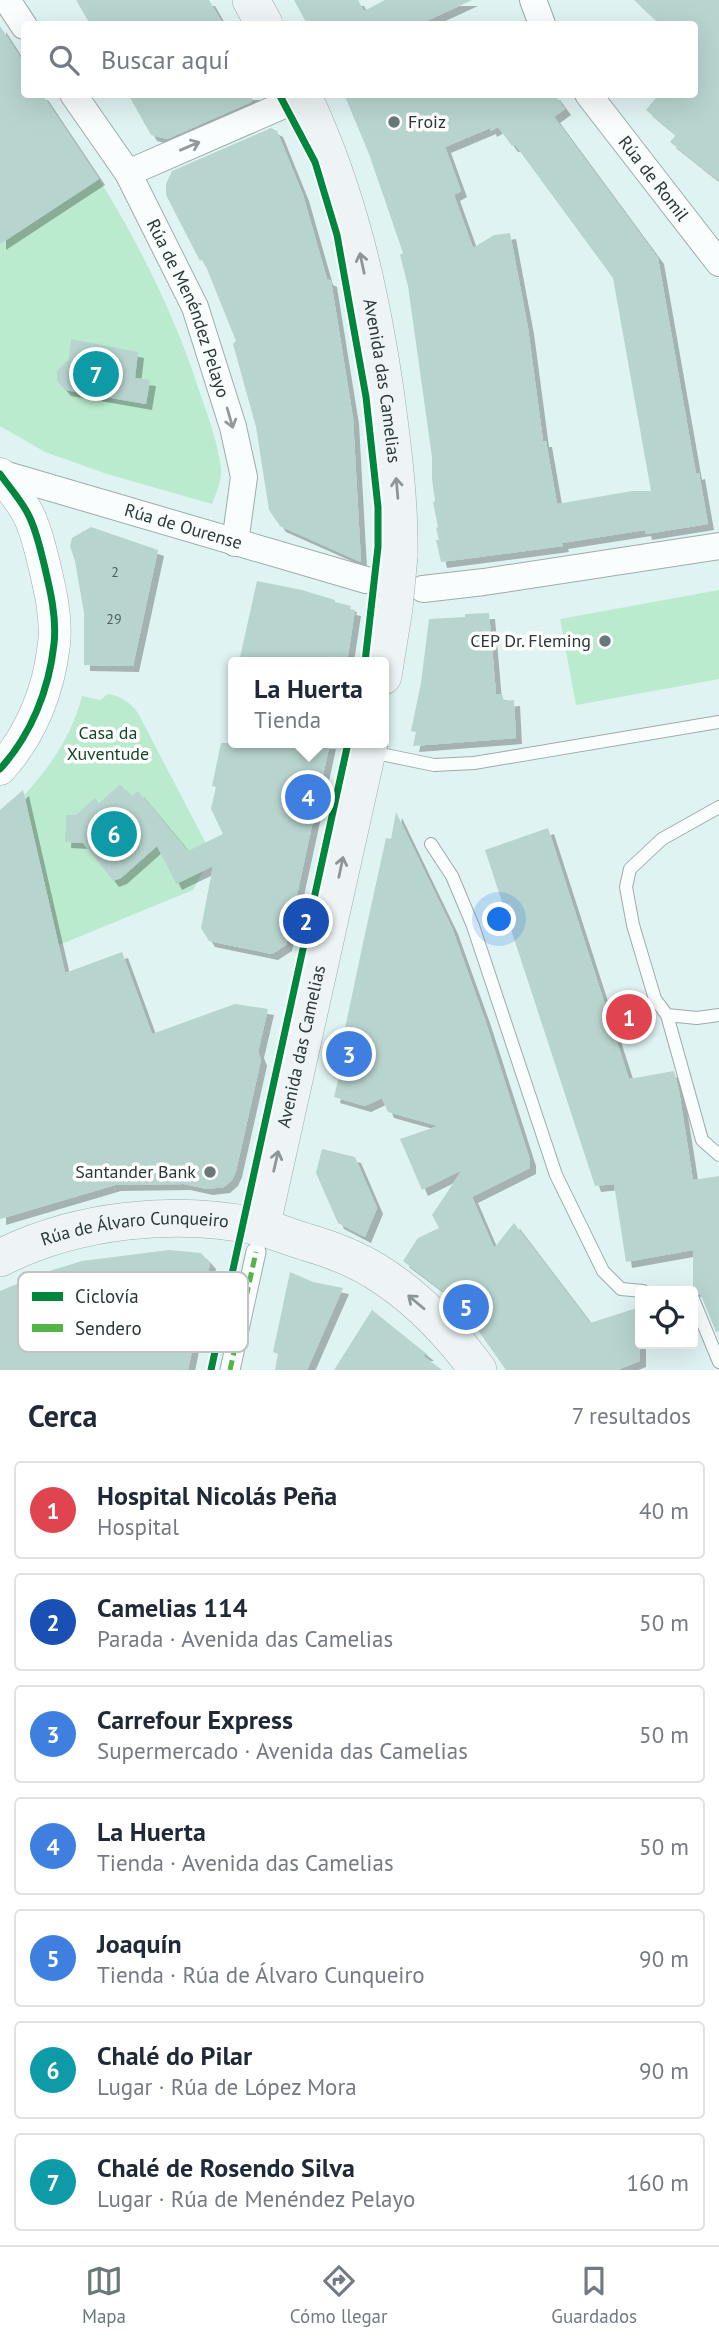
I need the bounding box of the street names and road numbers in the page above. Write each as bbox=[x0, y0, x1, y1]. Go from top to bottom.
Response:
street label: Rúa de Romil bbox=[614, 131, 695, 226]
street label: Rúa de Menéndez Pelayo bbox=[142, 215, 235, 401]
street label: Avenida das Camelias bbox=[358, 296, 406, 464]
street label: Rúa de Ourense bbox=[122, 498, 245, 554]
street label: Avenida das Camelias bbox=[272, 963, 330, 1130]
street label: Rúa de Álvaro Cunqueiro bbox=[38, 1206, 230, 1251]

